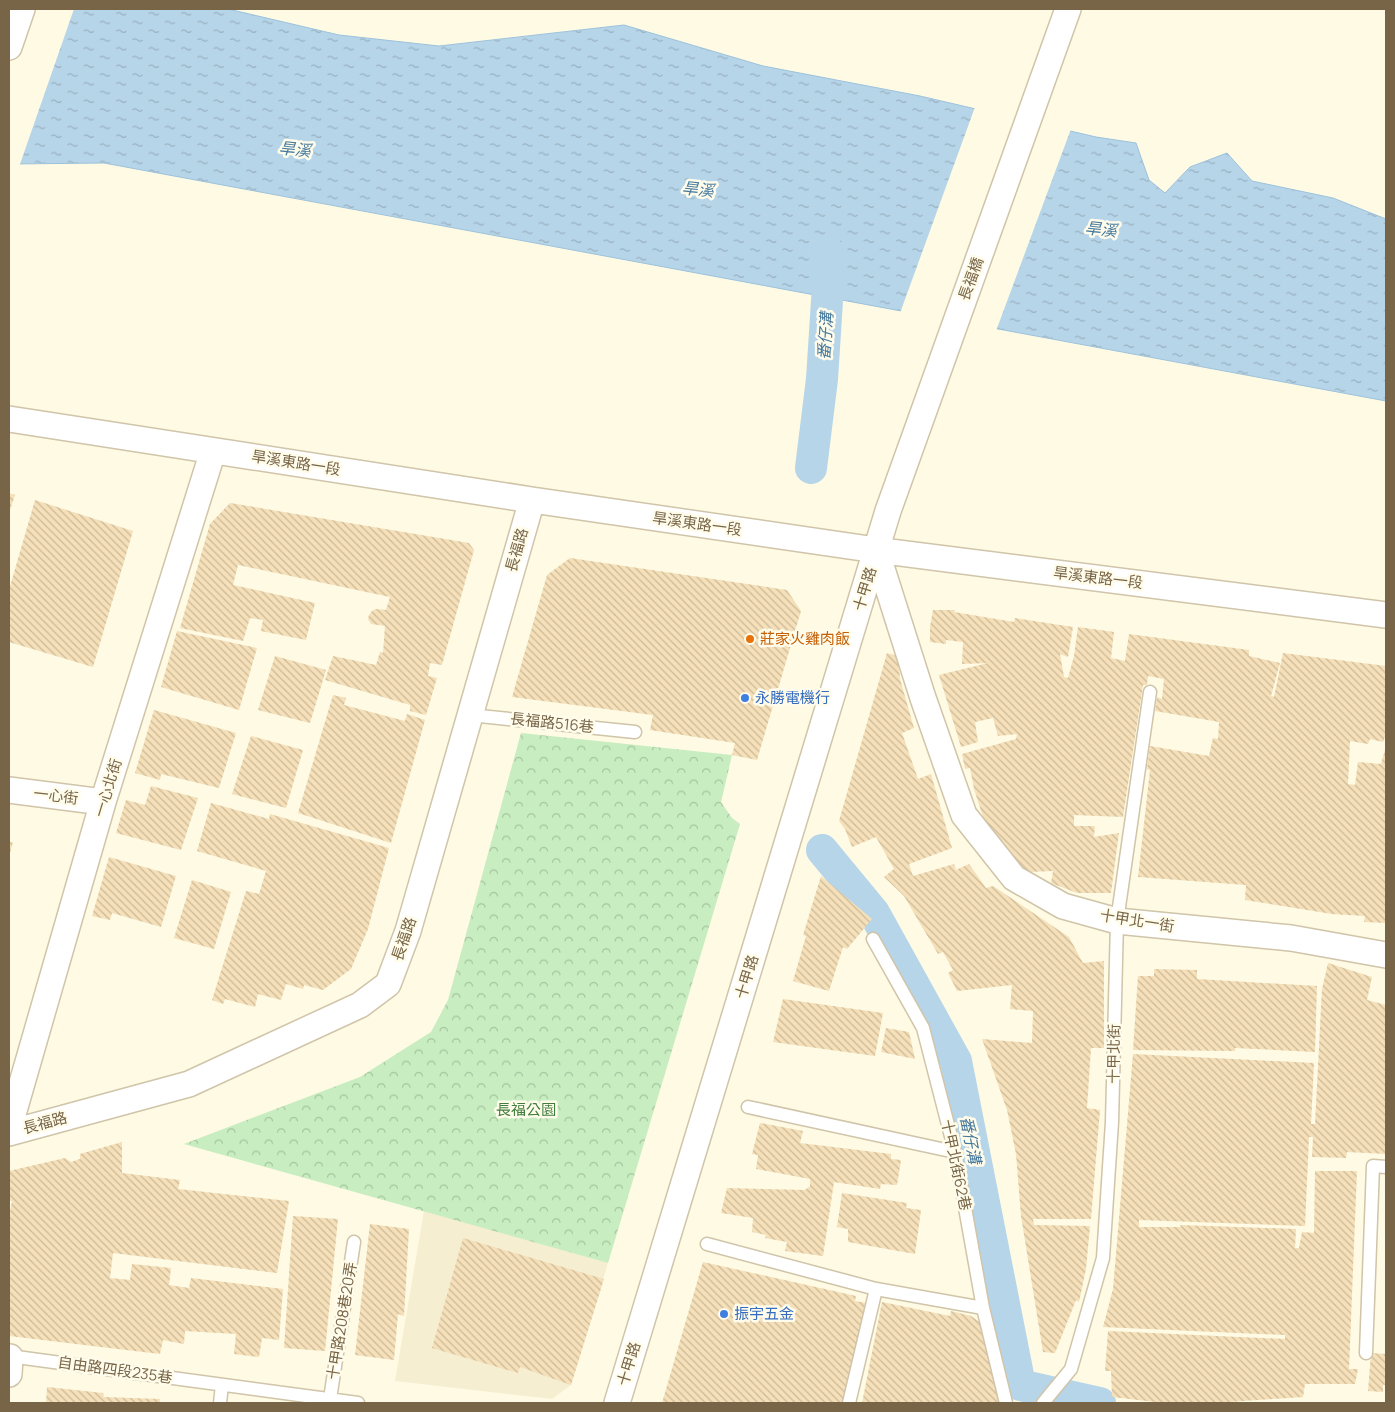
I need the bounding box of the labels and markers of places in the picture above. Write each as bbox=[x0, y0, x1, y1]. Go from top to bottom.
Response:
place label: 莊家火雞肉飯 bbox=[760, 628, 850, 649]
marker: 莊家火雞肉飯 bbox=[744, 633, 756, 645]
place label: 永勝電機行 bbox=[755, 687, 830, 708]
marker: 永勝電機行 bbox=[739, 692, 751, 704]
place label: 振宇五金 bbox=[734, 1303, 794, 1324]
marker: 振宇五金 bbox=[718, 1308, 730, 1320]

